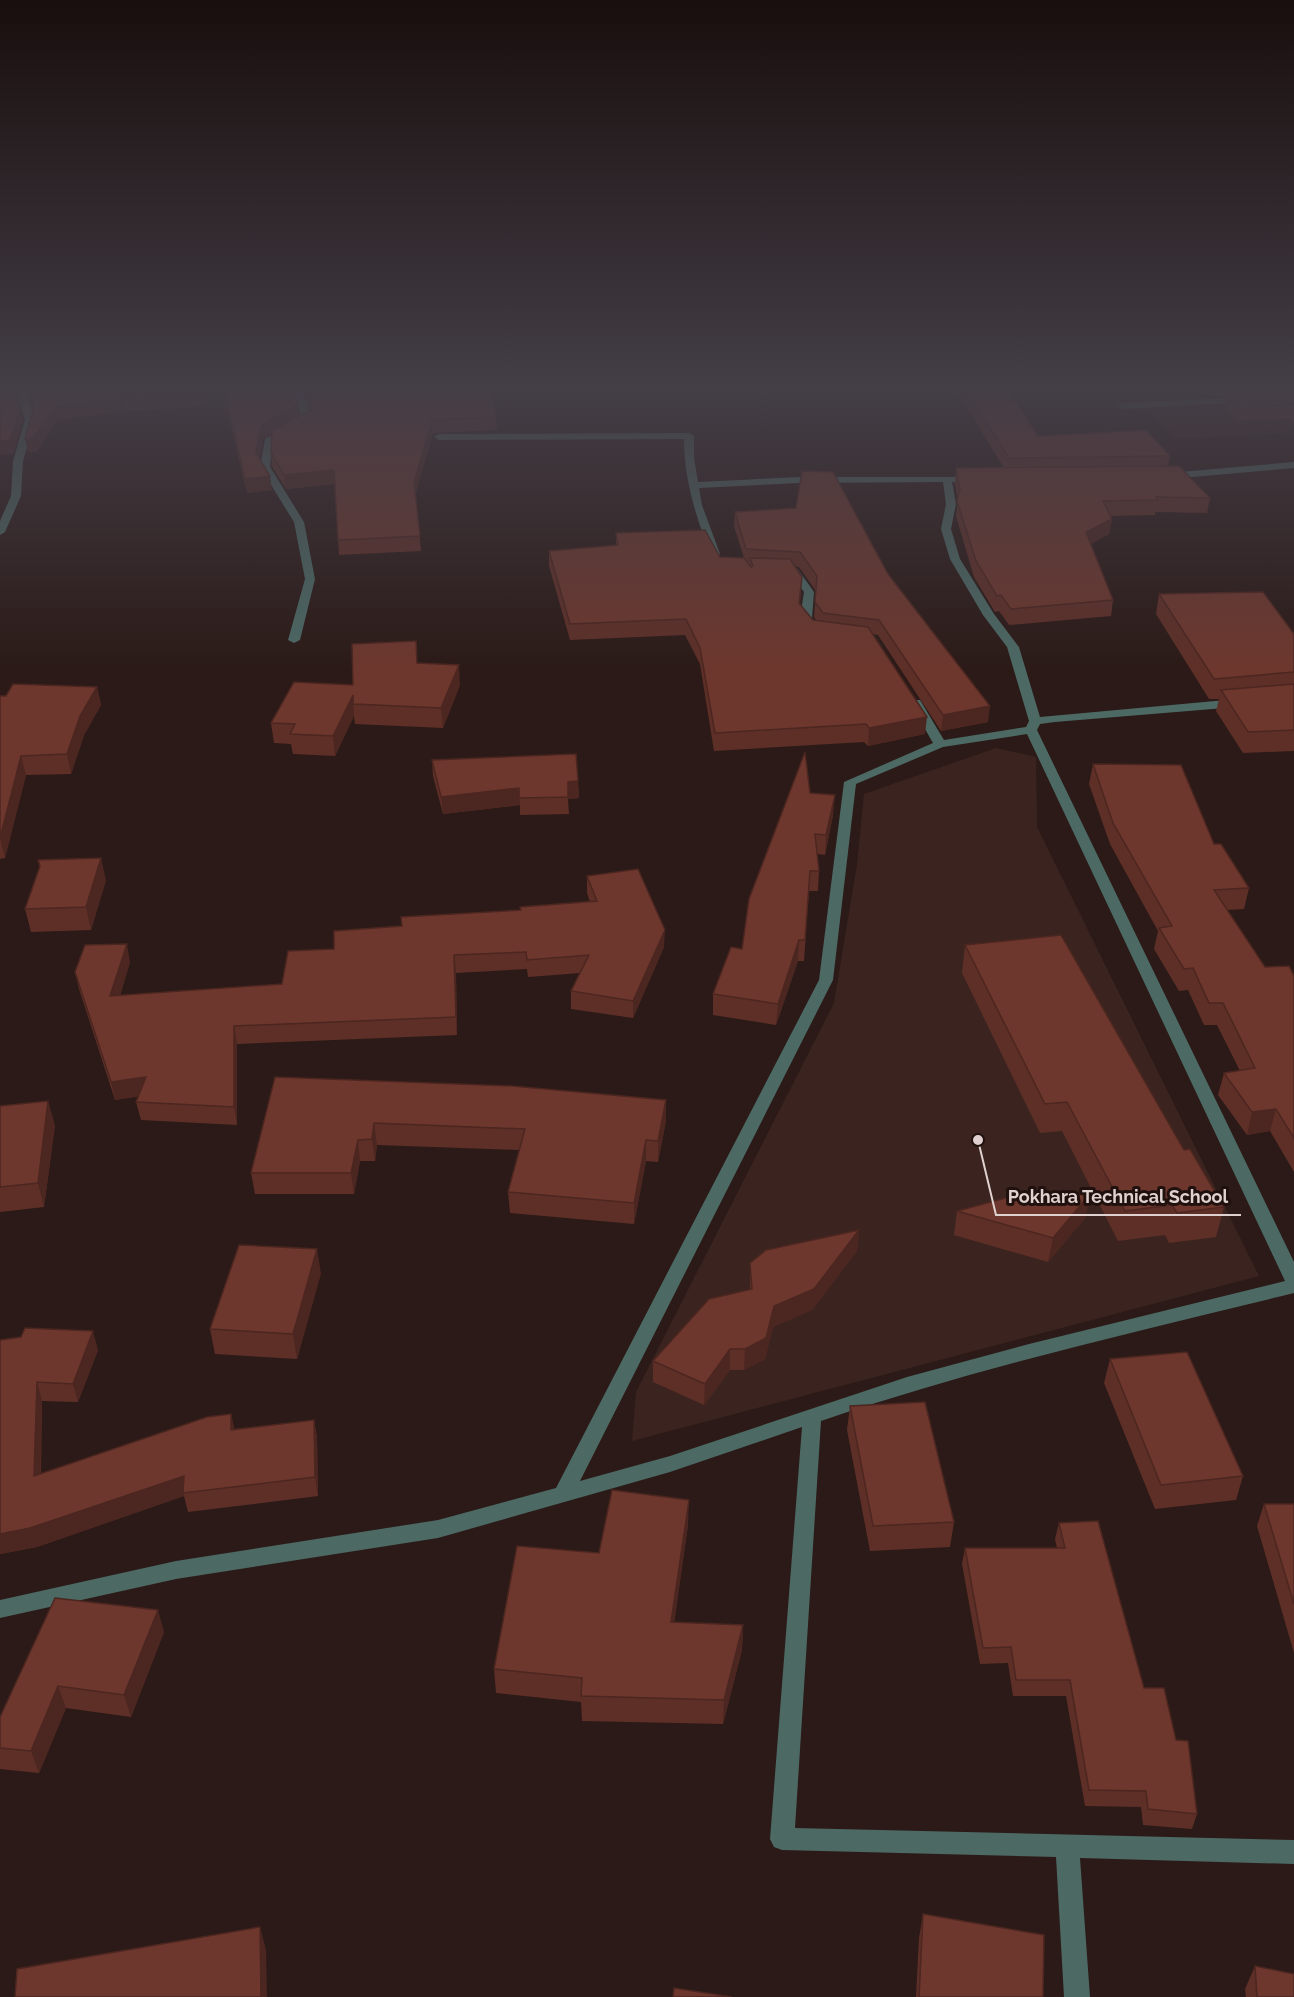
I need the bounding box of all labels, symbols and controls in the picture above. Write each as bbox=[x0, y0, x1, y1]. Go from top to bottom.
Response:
callout: Pokhara Technical School bbox=[996, 1179, 1241, 1215]
text: Pokhara Technical School bbox=[1008, 1186, 1229, 1207]

